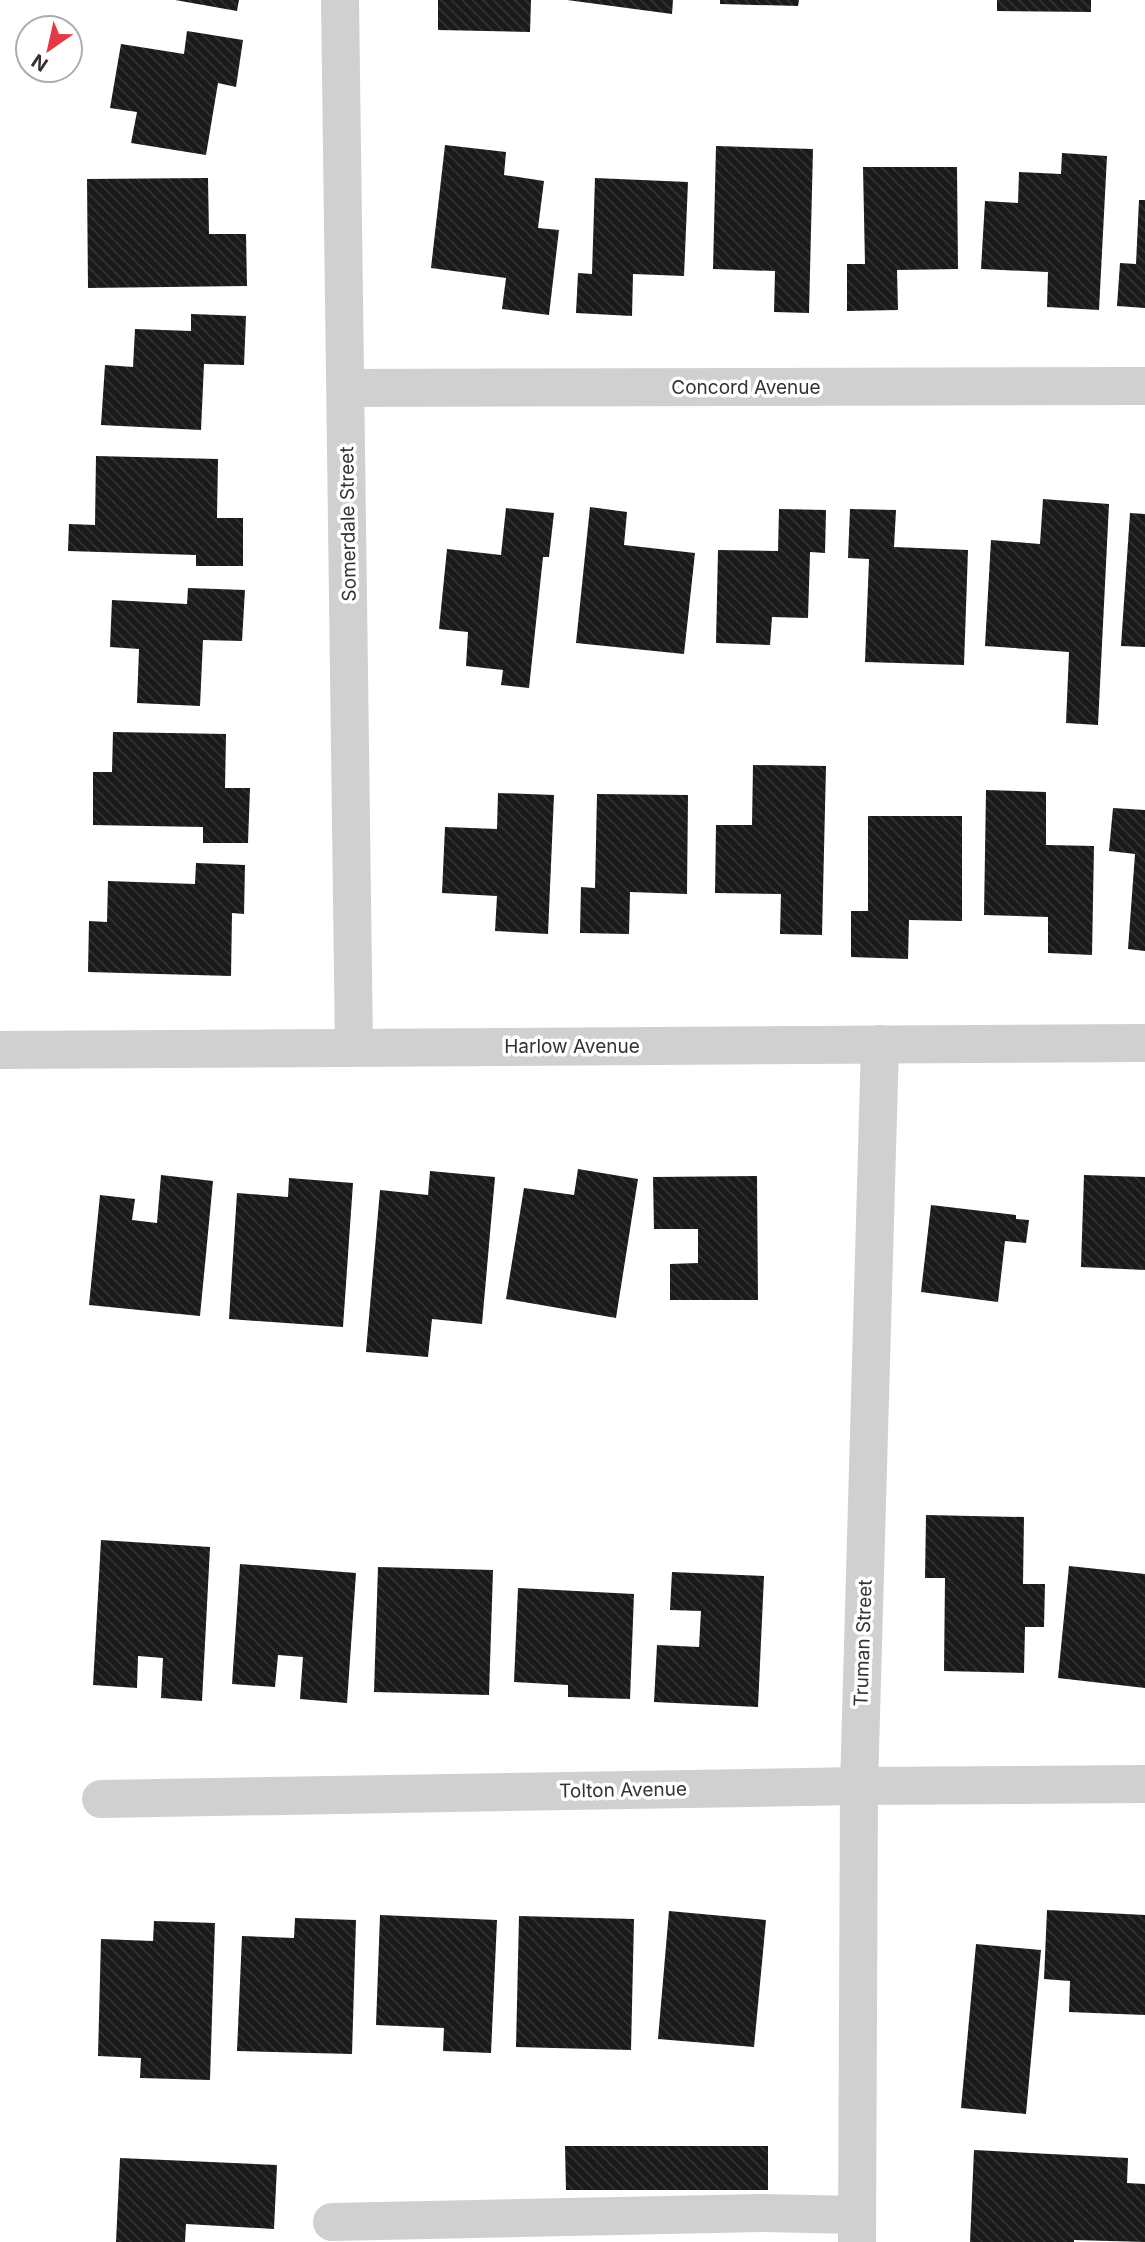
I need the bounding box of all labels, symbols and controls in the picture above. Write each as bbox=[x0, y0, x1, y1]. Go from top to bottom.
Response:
north arrow bbox=[14, 14, 84, 84]
text: N bbox=[27, 49, 52, 76]
street label: Concord Avenue bbox=[671, 376, 821, 399]
street label: Somerdale Street bbox=[335, 446, 361, 602]
street label: Harlow Avenue bbox=[504, 1035, 640, 1058]
street label: Truman Street bbox=[849, 1579, 877, 1707]
street label: Tolton Avenue bbox=[559, 1777, 687, 1803]

